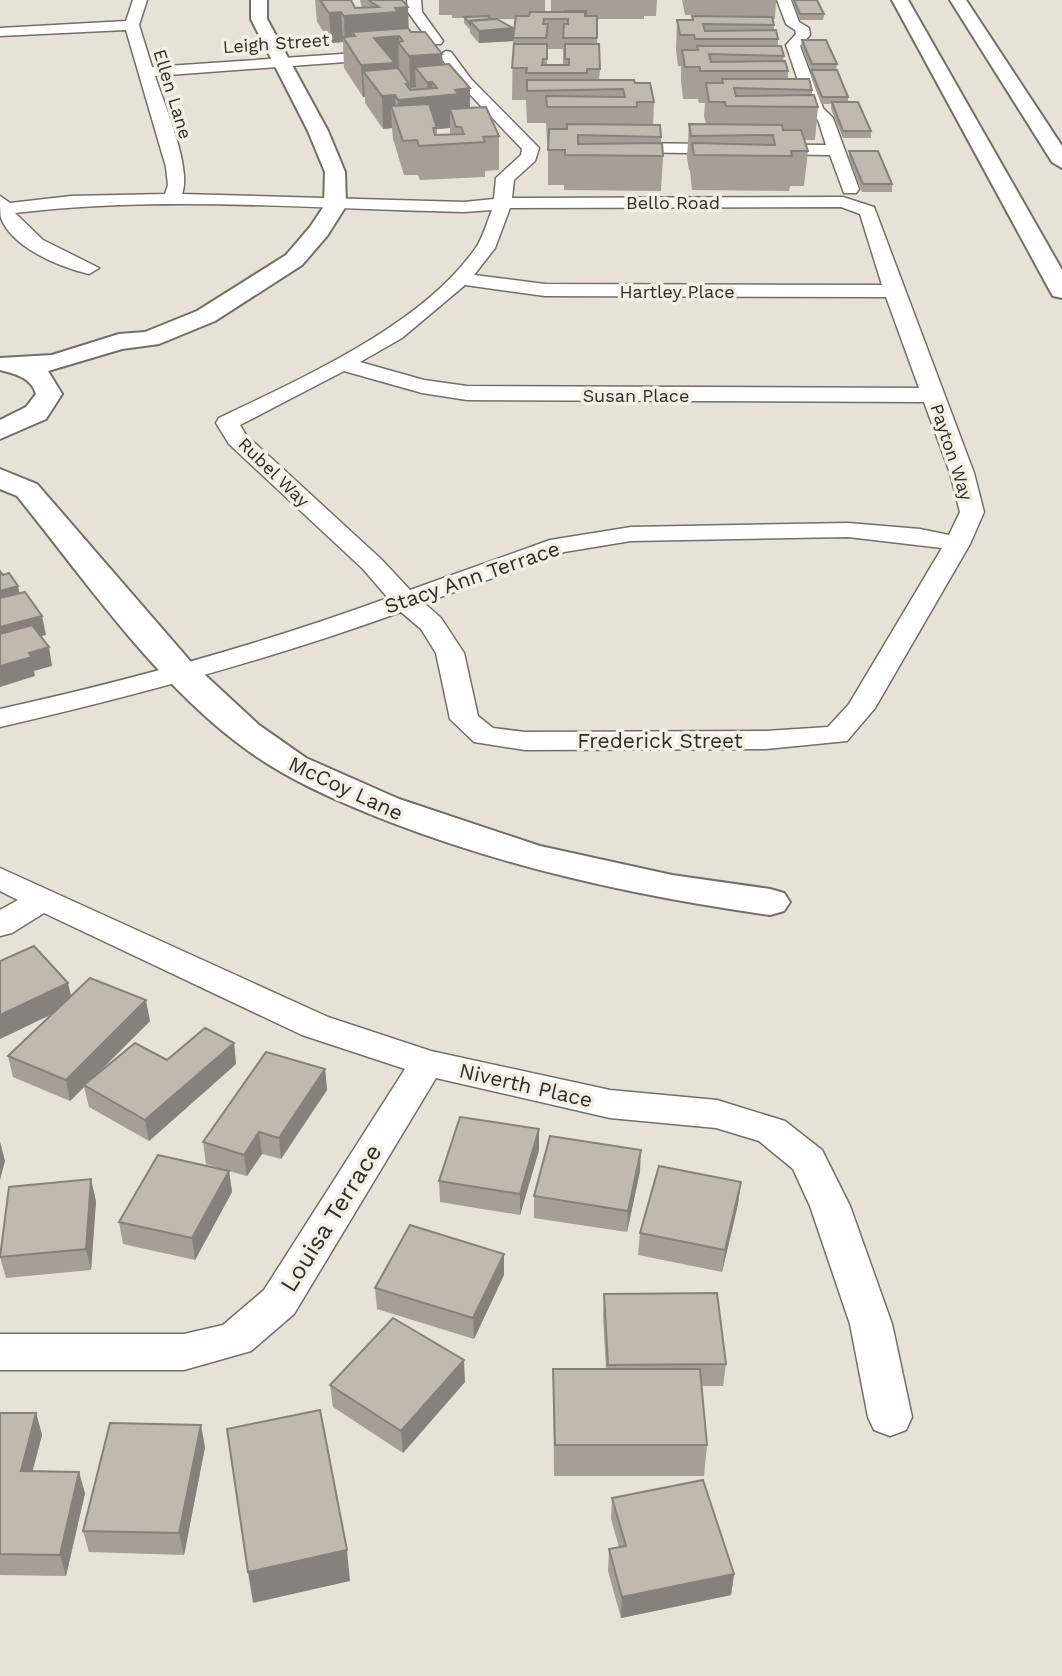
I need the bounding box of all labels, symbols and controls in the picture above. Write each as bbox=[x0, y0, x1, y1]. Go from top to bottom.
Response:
street label: Leigh Street bbox=[222, 29, 330, 57]
street label: Ellen Lane bbox=[149, 47, 197, 141]
street label: Bello Road bbox=[626, 192, 720, 213]
street label: Hartley Place bbox=[619, 281, 735, 302]
street label: Susan Place bbox=[583, 385, 689, 406]
street label: Payton Way bbox=[926, 401, 978, 504]
street label: Rubel Way bbox=[234, 433, 314, 512]
street label: Stacy Ann Terrace bbox=[381, 535, 563, 619]
street label: Frederick Street bbox=[577, 728, 743, 753]
street label: McCoy Lane bbox=[285, 751, 407, 825]
street label: Niverth Place bbox=[457, 1058, 595, 1112]
street label: Louisa Terrace bbox=[274, 1139, 388, 1297]

